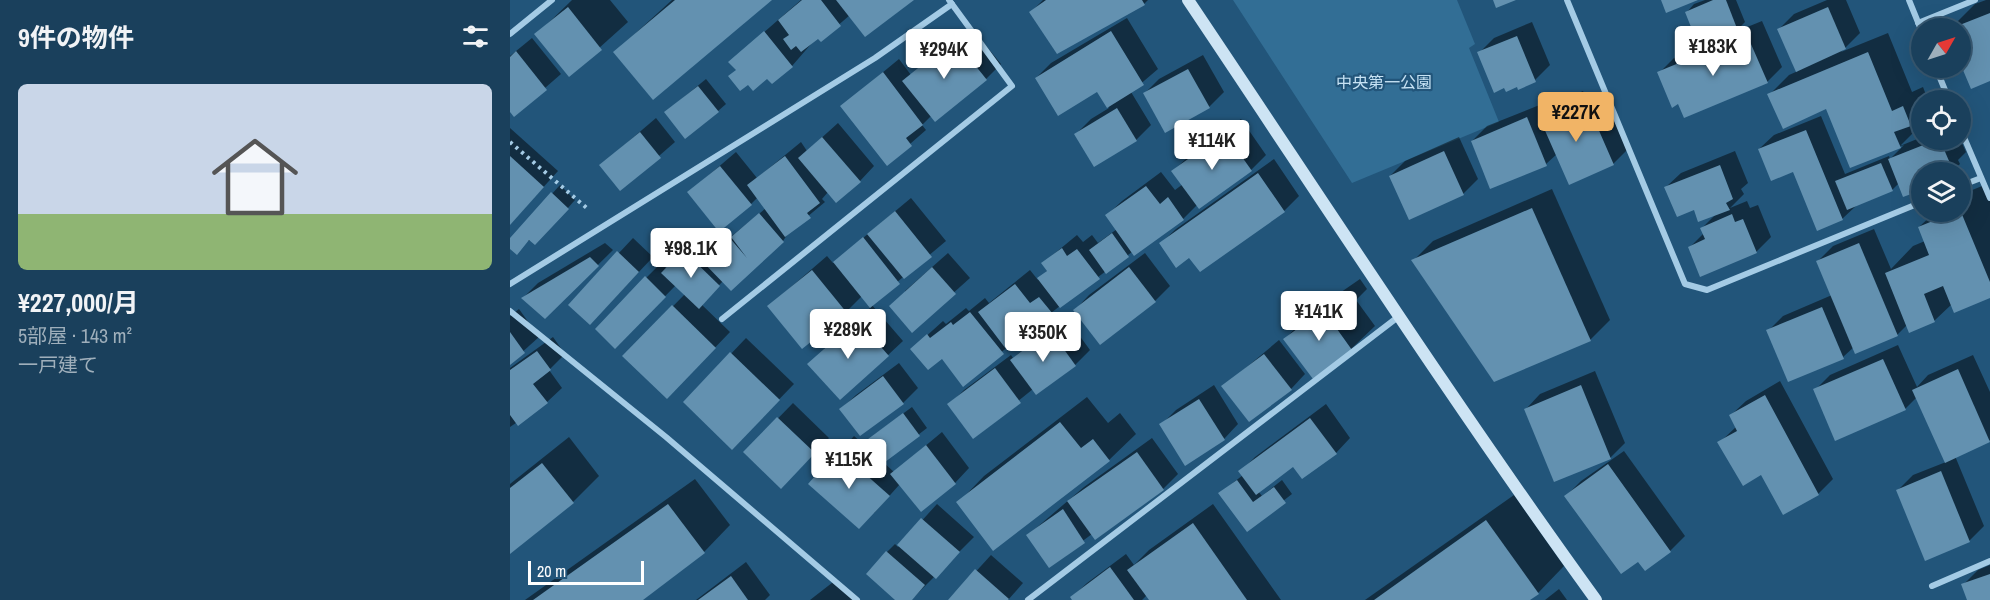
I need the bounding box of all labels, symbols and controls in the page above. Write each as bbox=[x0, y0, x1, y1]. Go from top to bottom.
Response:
north arrow bbox=[1911, 18, 1971, 78]
map controls bbox=[1911, 18, 1971, 222]
text: 9件の物件 bbox=[18, 20, 134, 55]
icon: filters bbox=[459, 20, 492, 53]
pin: ¥183K bbox=[1671, 26, 1755, 77]
pin: ¥294K bbox=[902, 29, 986, 80]
text: ¥183K bbox=[1689, 32, 1737, 59]
text: ¥294K bbox=[920, 35, 968, 62]
park label: 中央第一公園 bbox=[1336, 71, 1432, 93]
button: locate bbox=[1911, 90, 1971, 150]
pin: ¥227K bbox=[1534, 92, 1618, 143]
text: ¥227K bbox=[1552, 98, 1600, 125]
pin: ¥114K bbox=[1170, 120, 1254, 171]
icon: home bbox=[201, 123, 309, 231]
text: ¥114K bbox=[1188, 126, 1236, 153]
button: layers bbox=[1911, 162, 1971, 222]
pin: ¥98.1K bbox=[642, 228, 740, 279]
text: ¥98.1K bbox=[665, 234, 717, 261]
text: ¥227,000/月 bbox=[18, 285, 139, 320]
pin: ¥141K bbox=[1277, 291, 1361, 342]
text: ¥141K bbox=[1295, 297, 1343, 324]
pin: ¥289K bbox=[806, 309, 890, 360]
pin: ¥350K bbox=[1001, 312, 1085, 363]
text: ¥289K bbox=[824, 315, 872, 342]
text: ¥350K bbox=[1019, 318, 1067, 345]
text: 5部屋 · 143 m² bbox=[18, 322, 132, 349]
text: 一戸建て bbox=[18, 351, 98, 378]
pin: ¥115K bbox=[807, 439, 891, 490]
text: ¥115K bbox=[825, 445, 873, 472]
scale bar bbox=[528, 558, 644, 586]
text: 20 m bbox=[537, 560, 566, 582]

